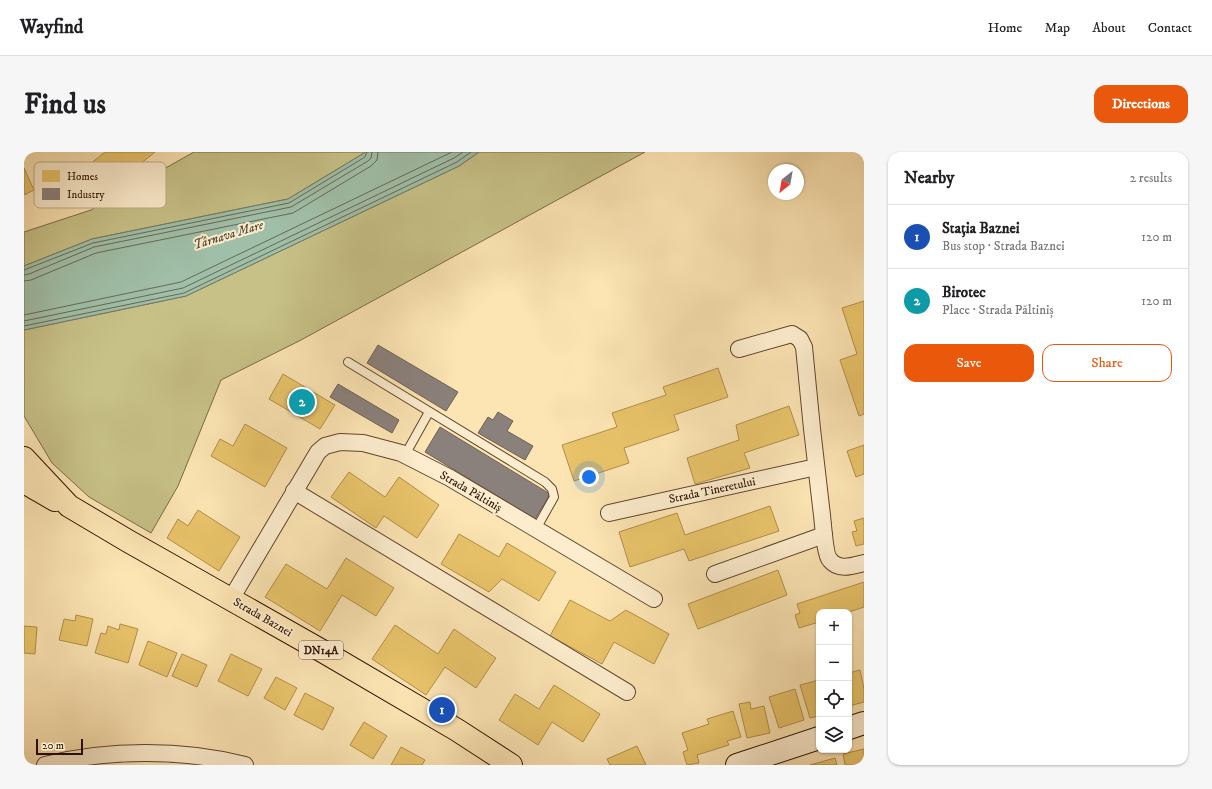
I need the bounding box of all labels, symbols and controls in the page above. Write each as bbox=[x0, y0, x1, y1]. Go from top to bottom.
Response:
text: Wayfind bbox=[20, 16, 83, 39]
text: Home bbox=[988, 19, 1022, 37]
text: Map bbox=[1044, 19, 1070, 37]
text: About bbox=[1092, 19, 1126, 37]
text: Contact bbox=[1148, 19, 1192, 37]
button: Directions bbox=[1094, 85, 1188, 123]
text: Find us bbox=[24, 87, 106, 122]
legend bbox=[34, 162, 166, 208]
north arrow bbox=[768, 164, 804, 200]
text: Nearby bbox=[904, 167, 954, 189]
text: Homes bbox=[67, 170, 98, 184]
text: 2 results bbox=[1130, 170, 1172, 186]
text: Industry bbox=[67, 188, 105, 202]
water label: Târnava Mare bbox=[192, 217, 266, 253]
text: Stația Baznei bbox=[942, 219, 1020, 238]
text: 1 bbox=[915, 229, 919, 245]
text: 120 m bbox=[1141, 229, 1172, 245]
text: Bus stop · Strada Baznei bbox=[942, 238, 1065, 254]
text: Birotec bbox=[942, 283, 986, 302]
text: 2 bbox=[914, 293, 920, 309]
text: 120 m bbox=[1141, 293, 1172, 309]
text: Place · Strada Păltiniș bbox=[942, 302, 1054, 318]
button: Save bbox=[904, 344, 1034, 382]
button: Share bbox=[1042, 344, 1172, 382]
pin: 2 bbox=[289, 387, 315, 417]
your location bbox=[579, 467, 599, 487]
street label: Strada Păltiniș bbox=[437, 468, 505, 515]
street label: Strada Tineretului bbox=[667, 474, 757, 507]
street label: Strada Baznei bbox=[231, 595, 295, 640]
map controls bbox=[816, 609, 852, 753]
button: + bbox=[816, 609, 852, 645]
road number: DN14A bbox=[299, 641, 343, 659]
button: − bbox=[816, 645, 852, 681]
button: locate bbox=[816, 681, 852, 717]
pin: 1 bbox=[429, 695, 455, 725]
button: layers bbox=[816, 717, 852, 753]
scale bar bbox=[36, 737, 83, 756]
text: 20 m bbox=[42, 739, 64, 753]

